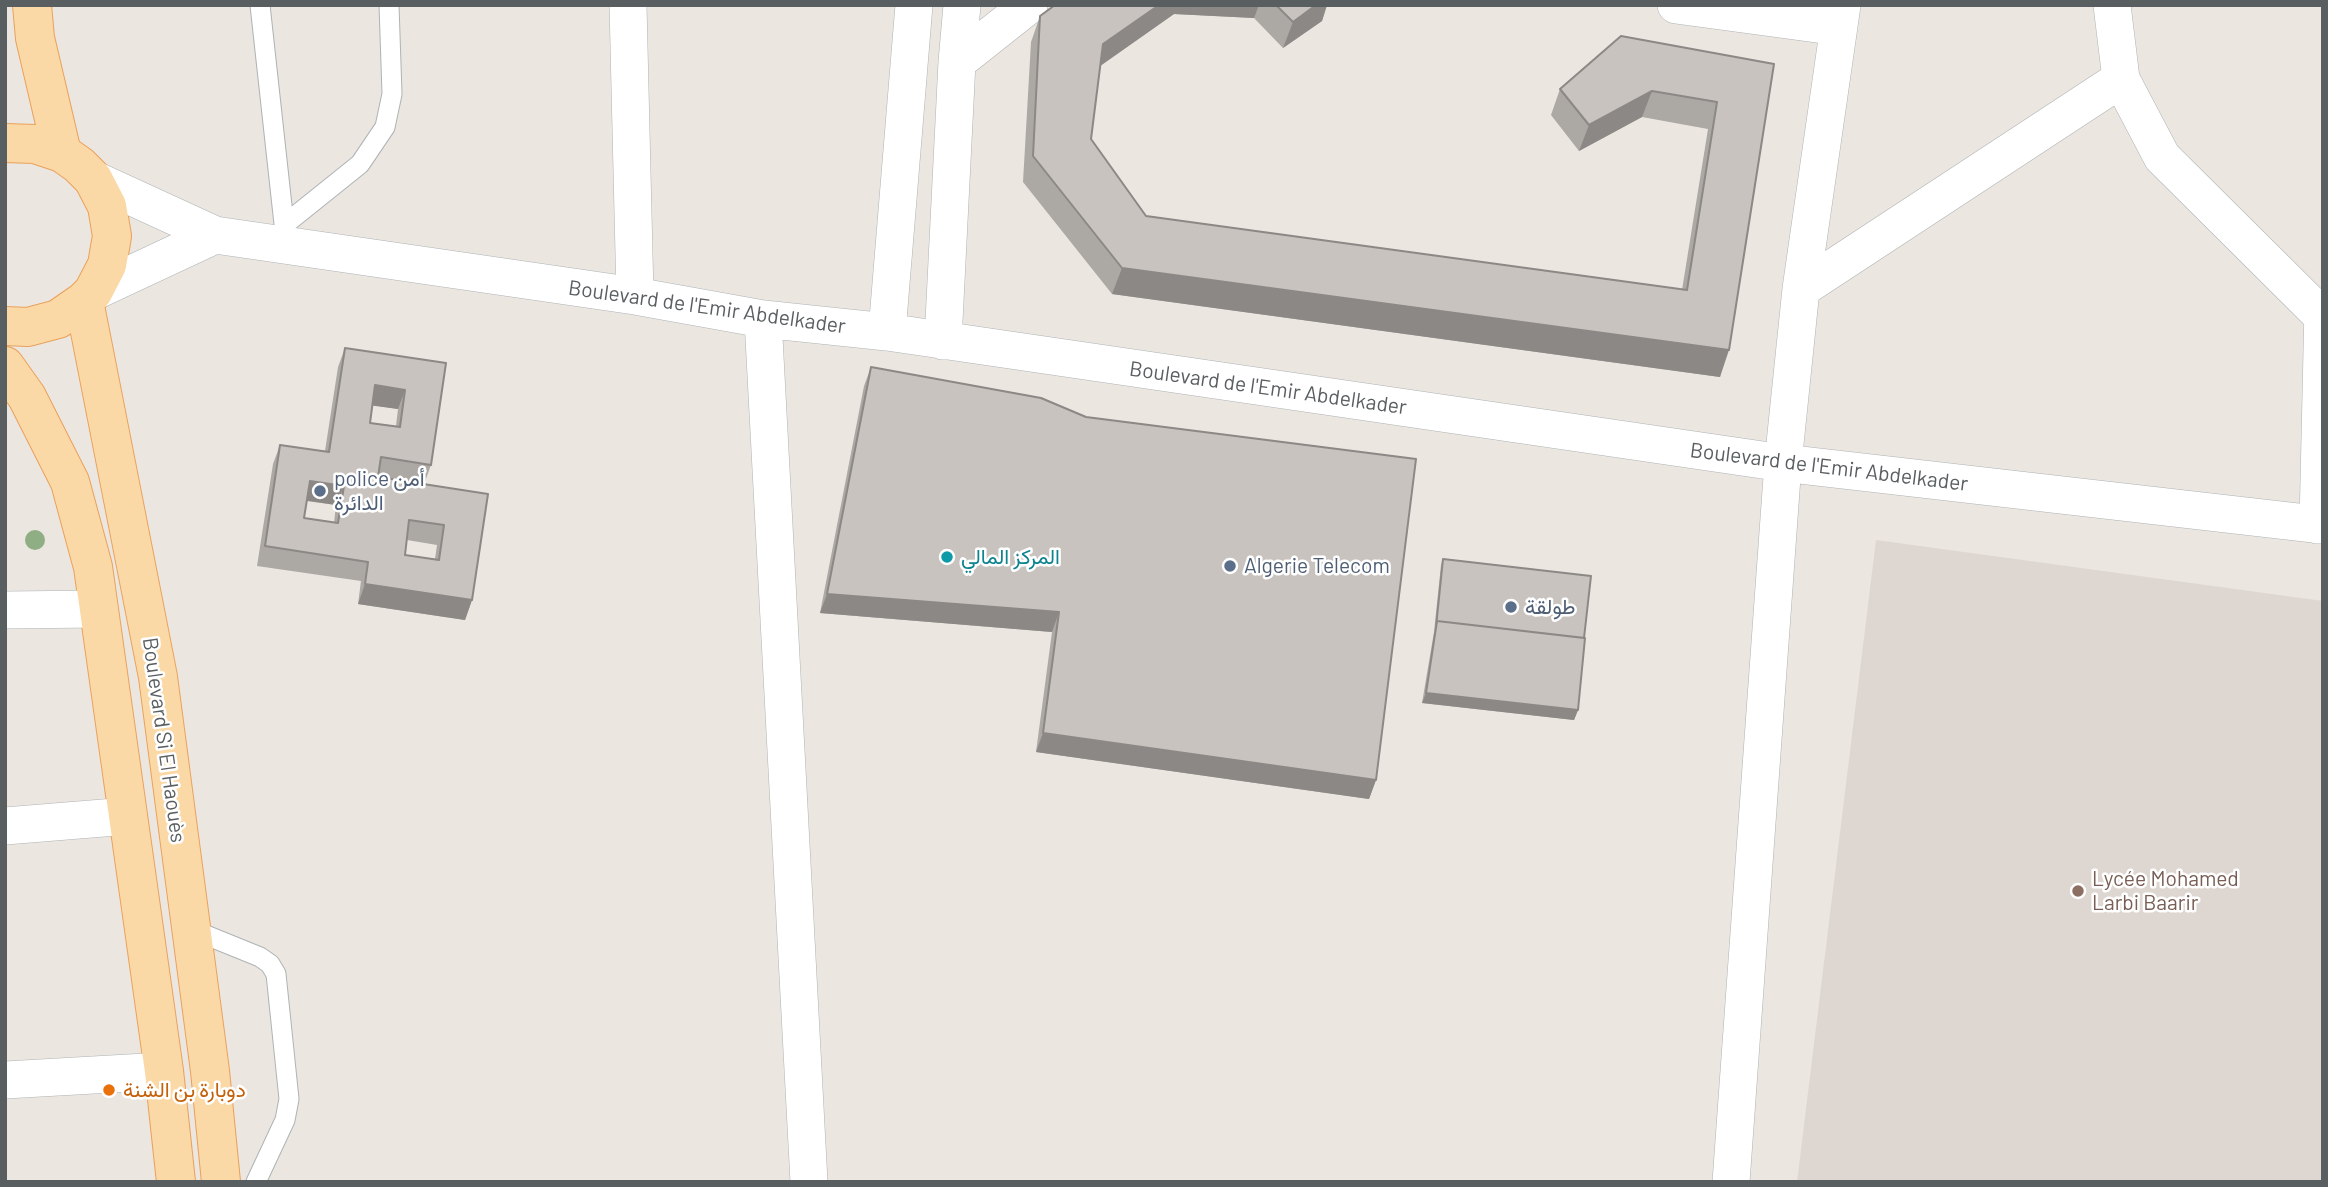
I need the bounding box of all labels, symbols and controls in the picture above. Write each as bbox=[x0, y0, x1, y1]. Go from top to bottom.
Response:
street label: Boulevard de l'Emir Abdelkader bbox=[567, 275, 847, 339]
street label: Boulevard de l'Emir Abdelkader bbox=[1128, 356, 1408, 420]
street label: Boulevard de l'Emir Abdelkader bbox=[1689, 437, 1969, 497]
place label: police أمن الدائرة bbox=[334, 466, 425, 516]
marker: police أمن الدائرة bbox=[312, 483, 328, 499]
place label: المركز المالي bbox=[961, 544, 1060, 570]
marker: المركز المالي bbox=[939, 549, 955, 565]
place label: Algerie Telecom bbox=[1244, 553, 1390, 579]
marker: Algerie Telecom bbox=[1222, 558, 1238, 574]
place label: طولقة bbox=[1525, 594, 1575, 620]
marker: طولقة bbox=[1503, 599, 1519, 615]
street label: Boulevard Si El Haouès bbox=[137, 636, 191, 844]
place label: Lycée Mohamed Larbi Baarir bbox=[2092, 866, 2239, 916]
marker: Lycée Mohamed Larbi Baarir bbox=[2070, 883, 2086, 899]
place label: دوبارة بن الشنة bbox=[123, 1077, 246, 1103]
marker: دوبارة بن الشنة bbox=[101, 1082, 117, 1098]

